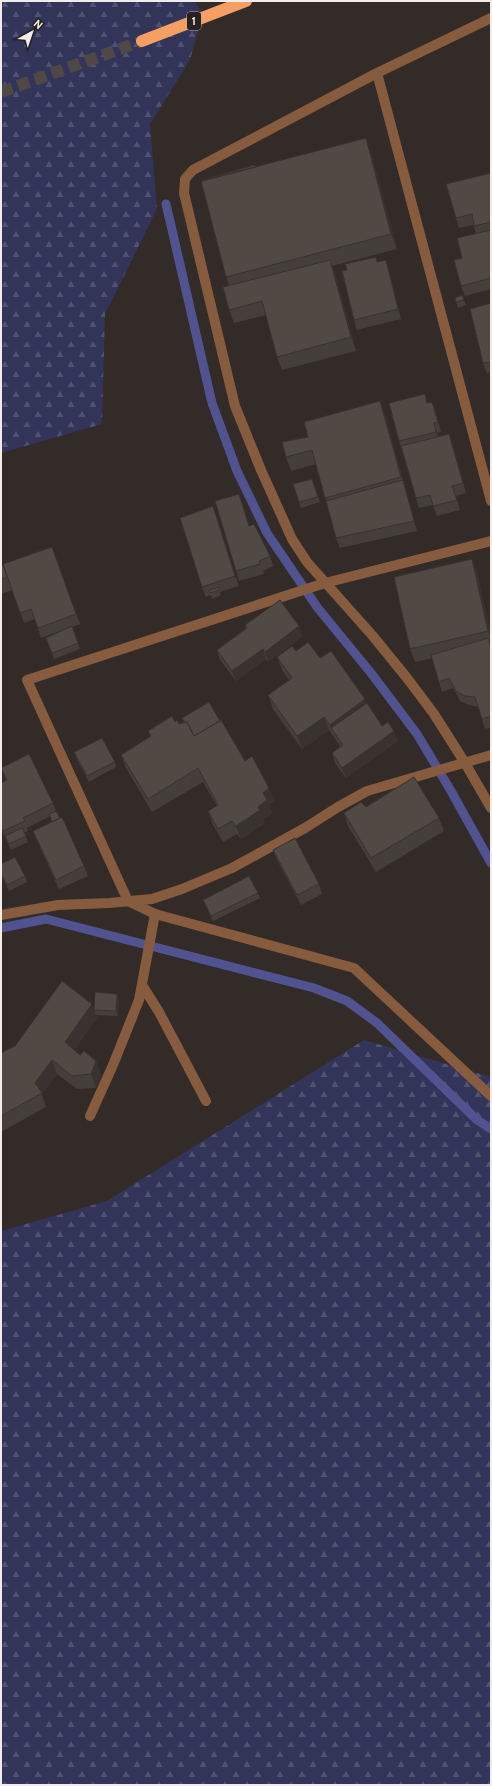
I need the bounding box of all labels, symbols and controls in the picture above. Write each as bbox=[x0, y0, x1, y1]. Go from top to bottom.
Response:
north arrow bbox=[12, 12, 52, 52]
road number: 1 bbox=[187, 12, 201, 30]
text: N bbox=[30, 17, 45, 33]

